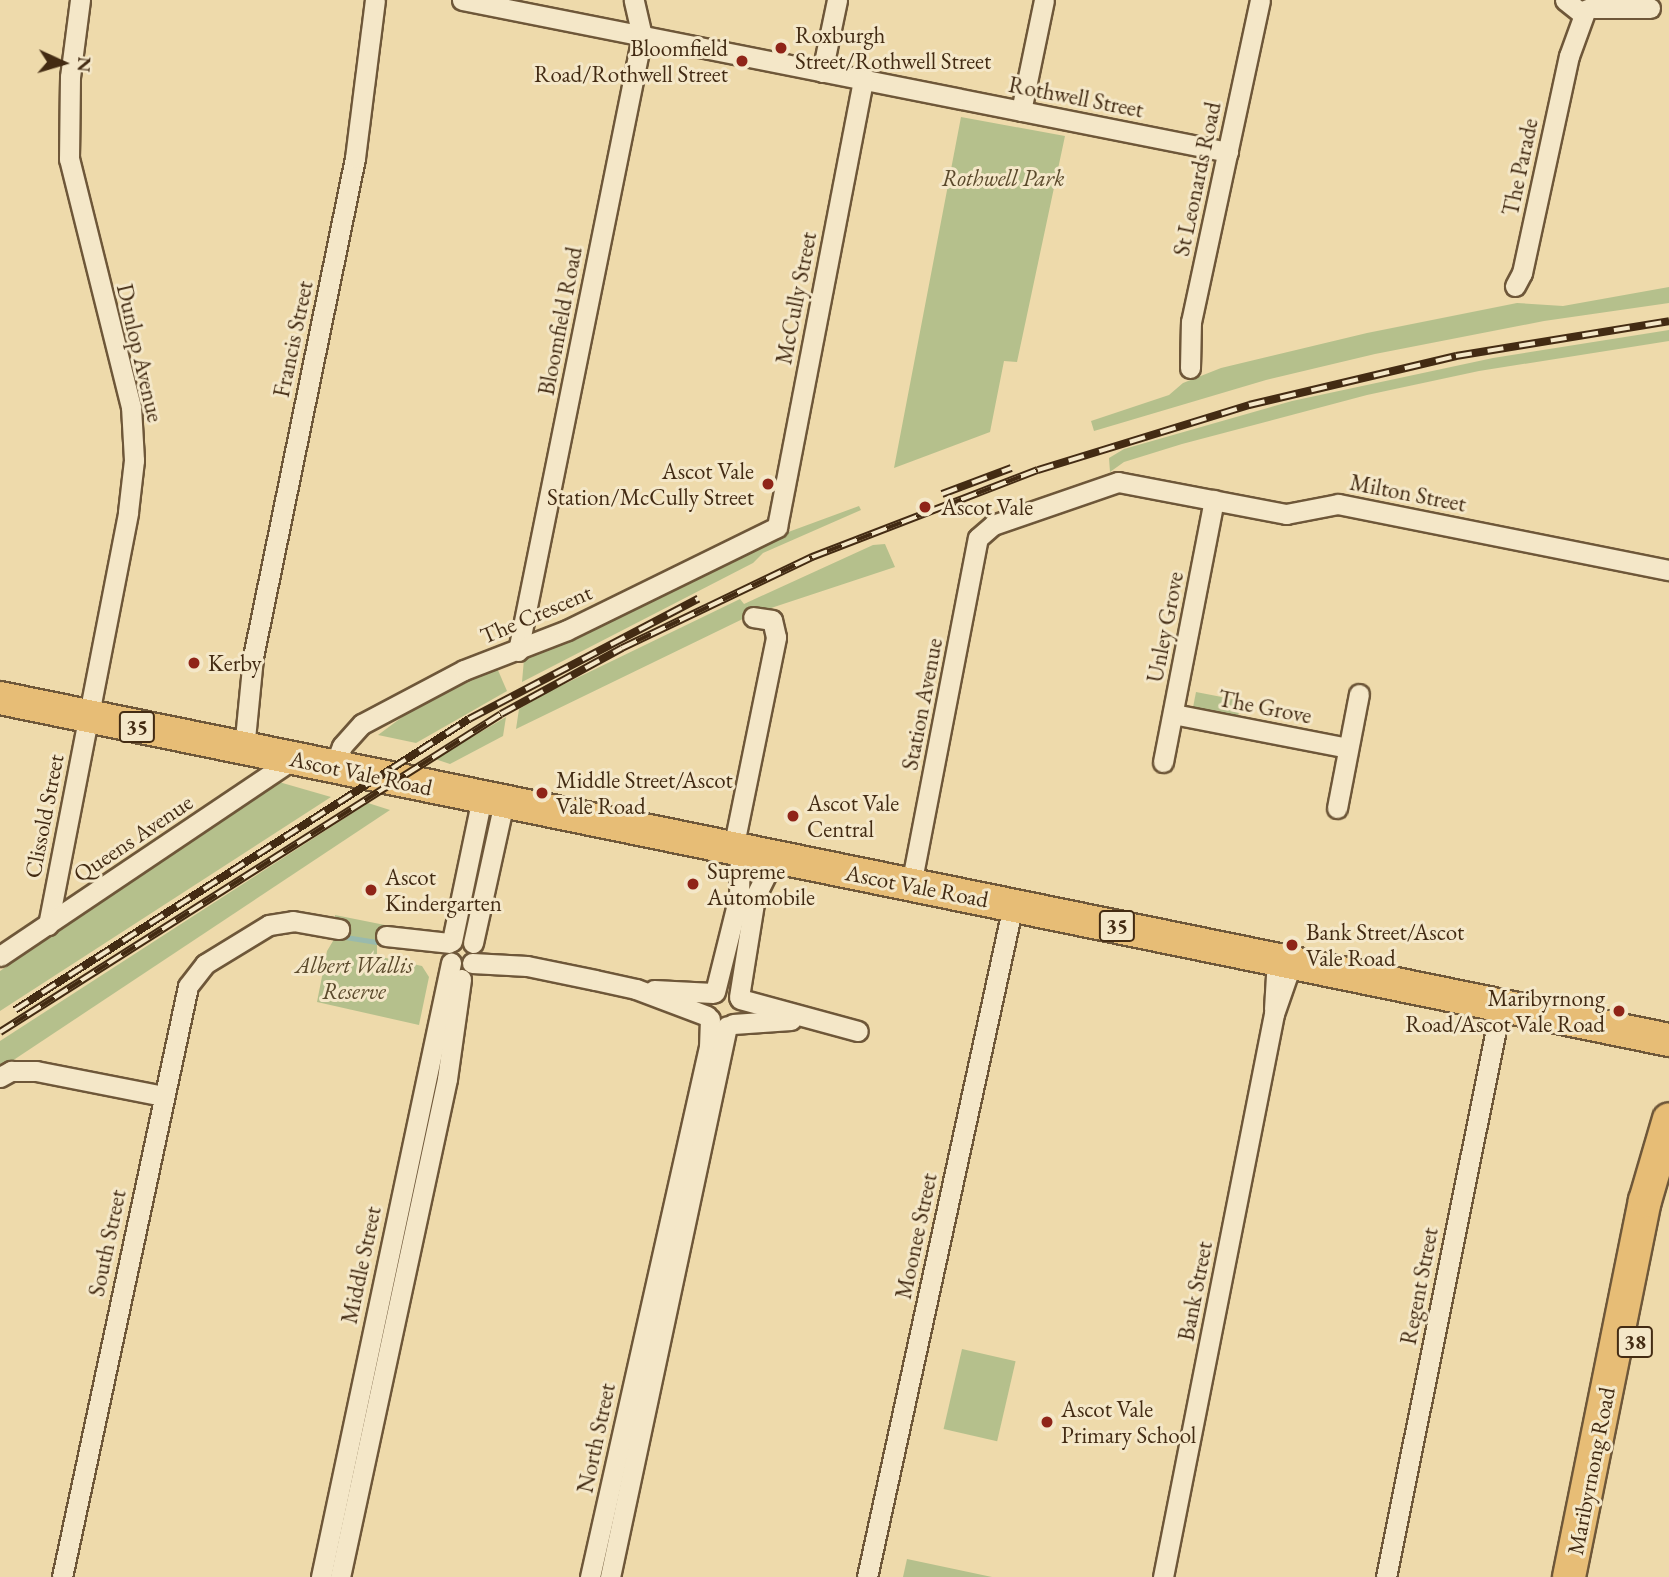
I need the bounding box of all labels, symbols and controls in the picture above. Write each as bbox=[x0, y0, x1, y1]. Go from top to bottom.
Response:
place label: Roxburgh Street/Rothwell Street bbox=[795, 21, 991, 75]
north arrow bbox=[28, 28, 98, 98]
place label: Bloomfield Road/Rothwell Street bbox=[534, 34, 728, 88]
marker: Roxburgh Street/Rothwell Street bbox=[773, 40, 789, 56]
marker: Bloomfield Road/Rothwell Street bbox=[734, 53, 750, 69]
text: N bbox=[71, 56, 97, 73]
street label: Rothwell Street bbox=[1006, 70, 1146, 124]
street label: St Leonards Road bbox=[1167, 99, 1227, 259]
street label: The Parade bbox=[1496, 116, 1544, 218]
park label: Rothwell Park bbox=[941, 164, 1065, 192]
street label: McCully Street bbox=[770, 229, 822, 367]
street label: Bloomfield Road bbox=[532, 245, 588, 397]
street label: Francis Street bbox=[267, 278, 319, 400]
street label: Dunlop Avenue bbox=[111, 281, 169, 425]
place label: Ascot Vale Station/McCully Street bbox=[547, 457, 754, 511]
street label: Milton Street bbox=[1348, 468, 1468, 518]
marker: Ascot Vale Station/McCully Street bbox=[760, 476, 776, 492]
place label: Ascot Vale bbox=[941, 493, 1033, 521]
marker: Ascot Vale bbox=[915, 497, 935, 517]
street label: Unley Grove bbox=[1141, 569, 1189, 685]
street label: The Crescent bbox=[476, 578, 596, 650]
street label: Station Avenue bbox=[896, 636, 948, 772]
place label: Kerby bbox=[208, 649, 262, 677]
marker: Kerby bbox=[186, 655, 202, 671]
street label: The Grove bbox=[1216, 684, 1314, 730]
road number: 35 bbox=[118, 710, 156, 744]
street label: Ascot Vale Road bbox=[287, 744, 435, 802]
street label: Clissold Street bbox=[18, 752, 70, 880]
place label: Middle Street/Ascot Vale Road bbox=[556, 766, 733, 820]
marker: Middle Street/Ascot Vale Road bbox=[534, 785, 550, 801]
street label: Queens Avenue bbox=[68, 788, 198, 888]
place label: Ascot Vale Central bbox=[807, 789, 899, 843]
marker: Ascot Vale Central bbox=[785, 808, 801, 824]
place label: Supreme Automobile bbox=[707, 857, 815, 911]
street label: Ascot Vale Road bbox=[843, 859, 991, 913]
place label: Ascot Kindergarten bbox=[385, 863, 502, 917]
marker: Supreme Automobile bbox=[685, 876, 701, 892]
marker: Ascot Kindergarten bbox=[363, 882, 379, 898]
road number: 35 bbox=[1098, 908, 1136, 944]
place label: Bank Street/Ascot Vale Road bbox=[1306, 918, 1464, 972]
marker: Bank Street/Ascot Vale Road bbox=[1284, 937, 1300, 953]
park label: Albert Wallis Reserve bbox=[295, 951, 413, 1005]
place label: Maribyrnong Road/Ascot Vale Road bbox=[1405, 984, 1605, 1038]
marker: Maribyrnong Road/Ascot Vale Road bbox=[1611, 1003, 1627, 1019]
street label: Moonee Street bbox=[889, 1171, 943, 1301]
street label: South Street bbox=[82, 1187, 132, 1299]
street label: Middle Street bbox=[335, 1204, 387, 1326]
street label: Regent Street bbox=[1394, 1225, 1444, 1347]
street label: Bank Street bbox=[1172, 1239, 1218, 1343]
road number: 38 bbox=[1616, 1324, 1654, 1360]
street label: North Street bbox=[571, 1381, 621, 1495]
street label: Maribyrnong Road bbox=[1561, 1385, 1621, 1557]
place label: Ascot Vale Primary School bbox=[1061, 1395, 1196, 1449]
marker: Ascot Vale Primary School bbox=[1039, 1414, 1055, 1430]

